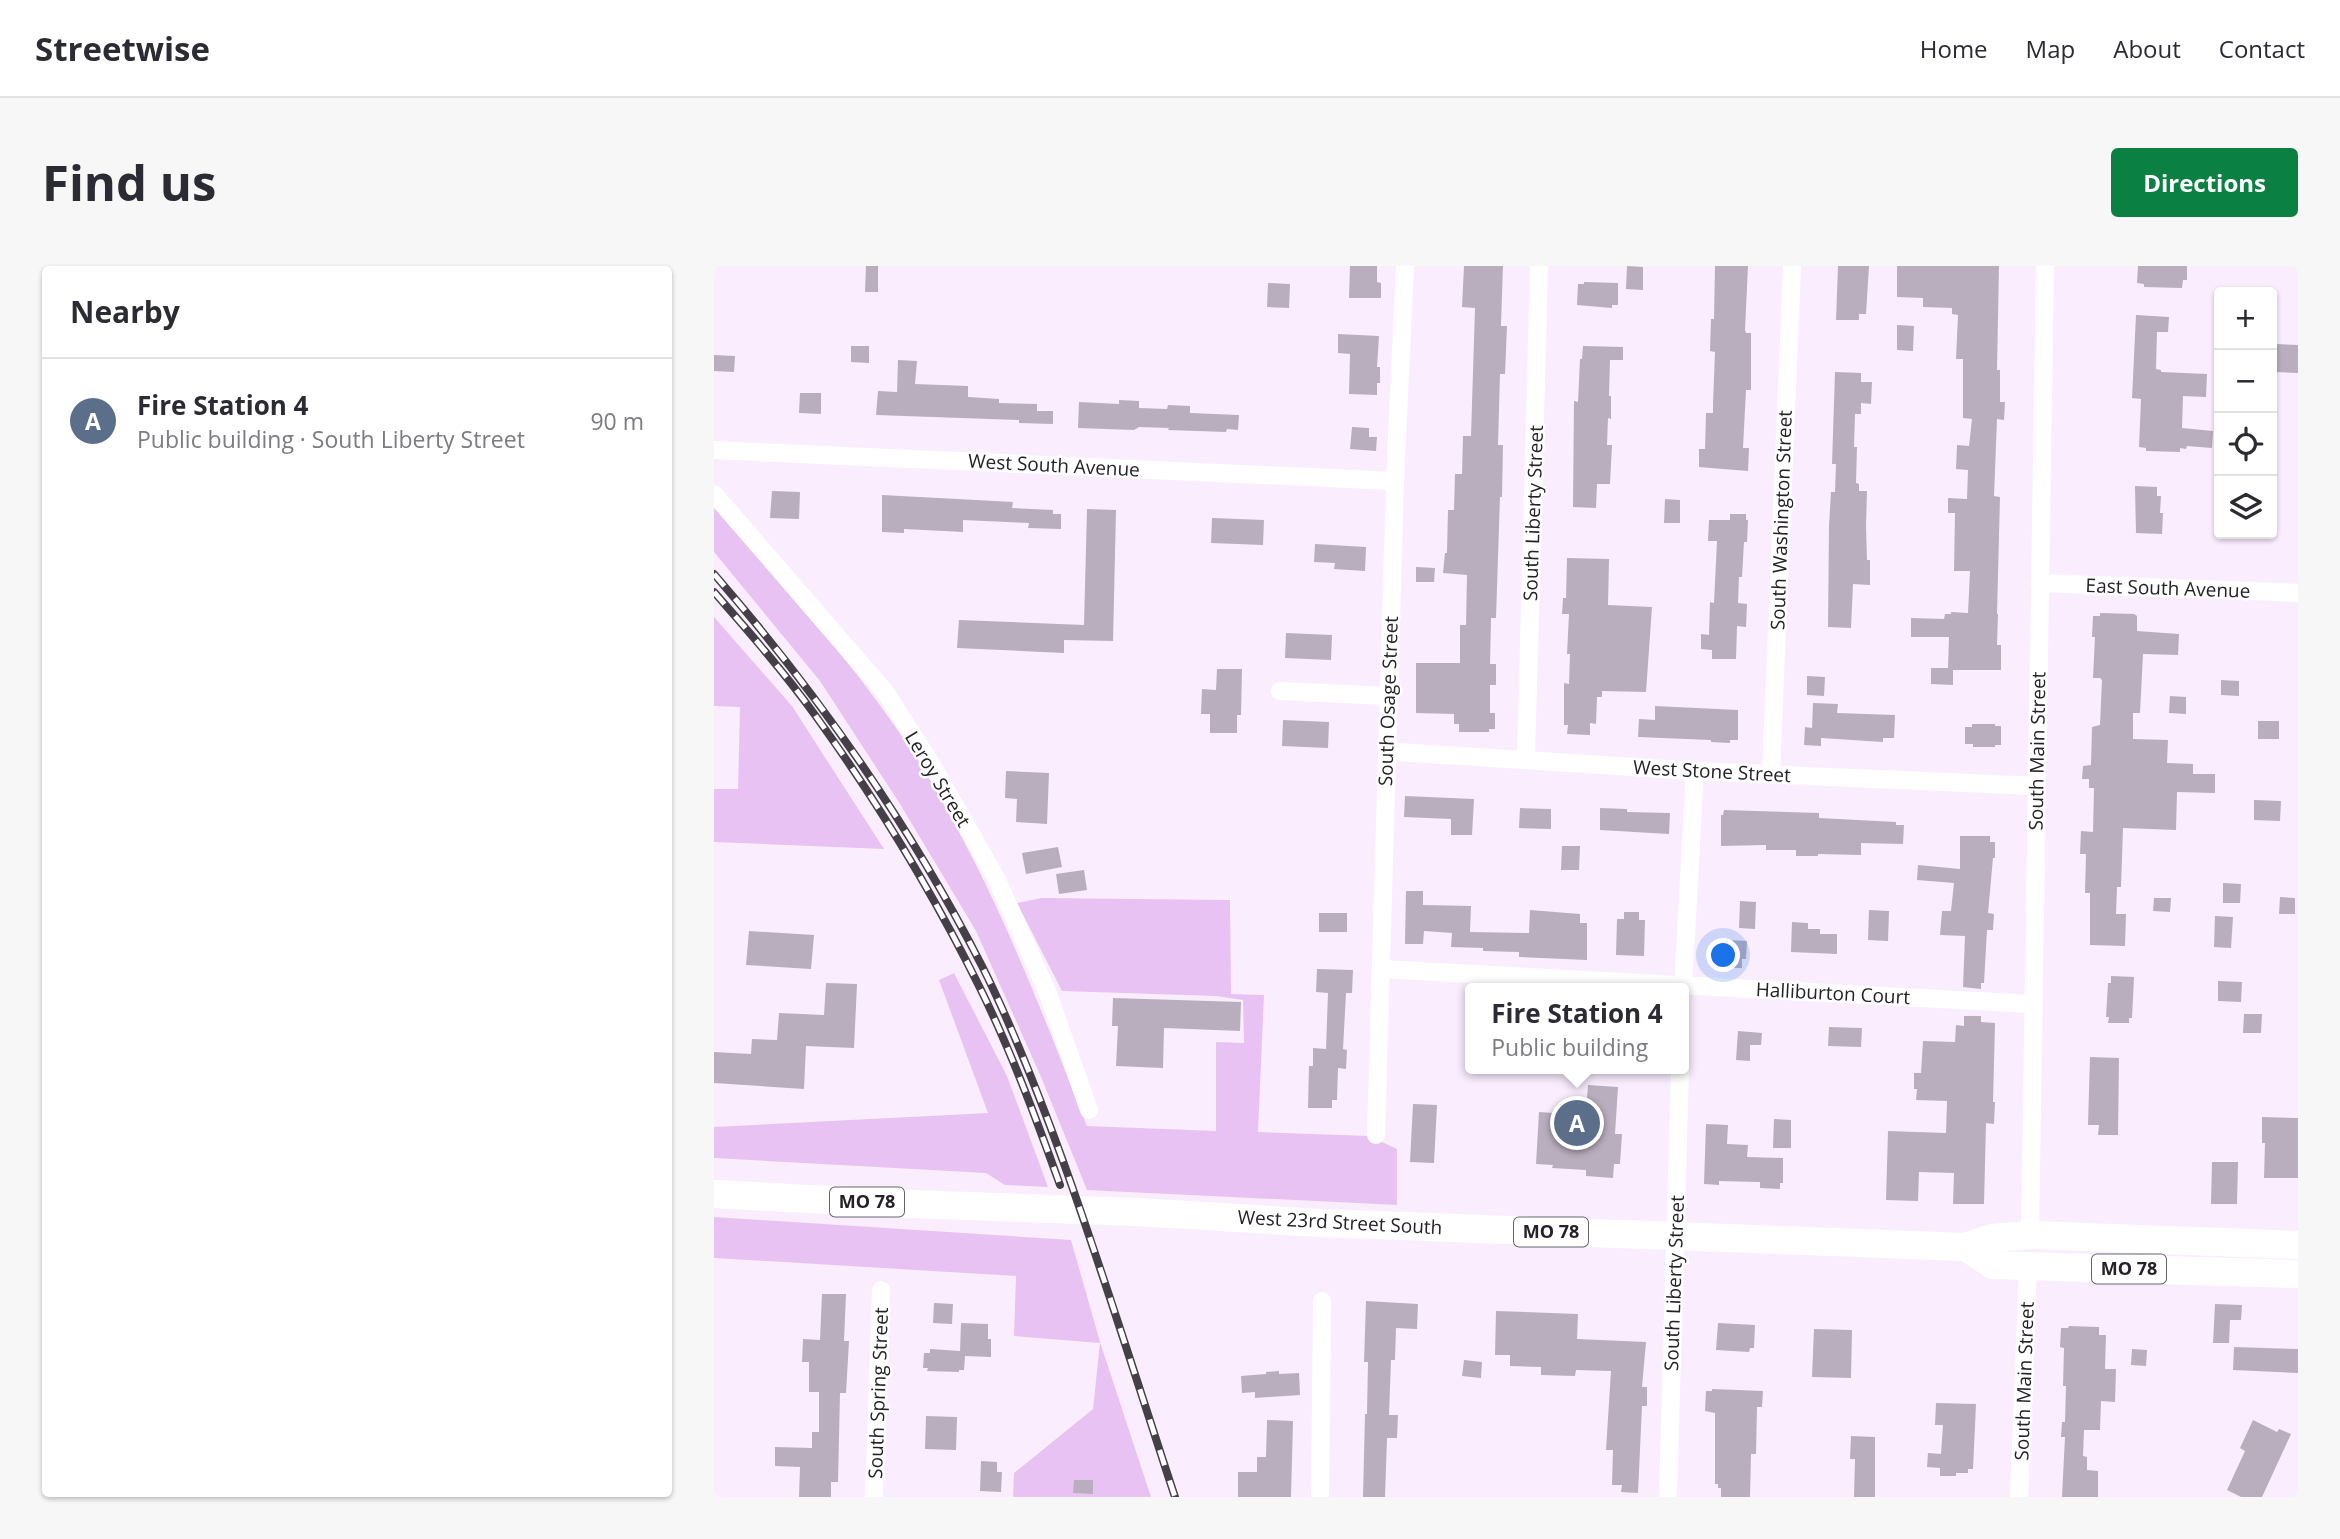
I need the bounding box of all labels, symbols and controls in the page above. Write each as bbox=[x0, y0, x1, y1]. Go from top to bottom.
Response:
text: Streetwise bbox=[35, 26, 210, 71]
text: Home bbox=[1920, 32, 1988, 65]
text: Map bbox=[2026, 32, 2075, 65]
text: About bbox=[2113, 32, 2181, 65]
text: Contact bbox=[2219, 32, 2305, 65]
button: Directions bbox=[2111, 148, 2298, 217]
text: Find us bbox=[42, 149, 216, 215]
map controls bbox=[2214, 287, 2277, 539]
button: + bbox=[2214, 287, 2277, 350]
text: Nearby bbox=[70, 291, 180, 332]
button: − bbox=[2214, 350, 2277, 413]
text: Fire Station 4 bbox=[137, 387, 308, 423]
text: A bbox=[85, 405, 101, 437]
text: 90 m bbox=[590, 405, 644, 437]
street label: South Washington Street bbox=[1764, 409, 1798, 631]
button: locate bbox=[2214, 413, 2277, 476]
text: Public building · South Liberty Street bbox=[137, 423, 525, 455]
street label: South Liberty Street bbox=[1517, 424, 1549, 601]
street label: West South Avenue bbox=[967, 448, 1141, 482]
button: layers bbox=[2214, 476, 2277, 539]
street label: East South Avenue bbox=[2085, 572, 2251, 604]
street label: South Osage Street bbox=[1372, 615, 1404, 787]
street label: South Main Street bbox=[2023, 671, 2051, 831]
street label: Leroy Street bbox=[899, 726, 977, 832]
street label: West Stone Street bbox=[1632, 754, 1792, 788]
your location bbox=[1706, 938, 1740, 972]
street label: Halliburton Court bbox=[1755, 976, 1911, 1010]
popup bbox=[1465, 983, 1689, 1074]
text: Fire Station 4 bbox=[1491, 995, 1663, 1031]
text: Public building bbox=[1491, 1031, 1648, 1063]
pin: A bbox=[1554, 1097, 1600, 1149]
road number: MO 78 bbox=[830, 1188, 904, 1217]
street label: South Liberty Street bbox=[1658, 1194, 1690, 1371]
street label: West 23rd Street South bbox=[1237, 1204, 1443, 1240]
road number: MO 78 bbox=[1514, 1217, 1588, 1247]
road number: MO 78 bbox=[2092, 1254, 2166, 1284]
street label: South Main Street bbox=[2008, 1301, 2040, 1461]
street label: South Spring Street bbox=[862, 1307, 894, 1479]

